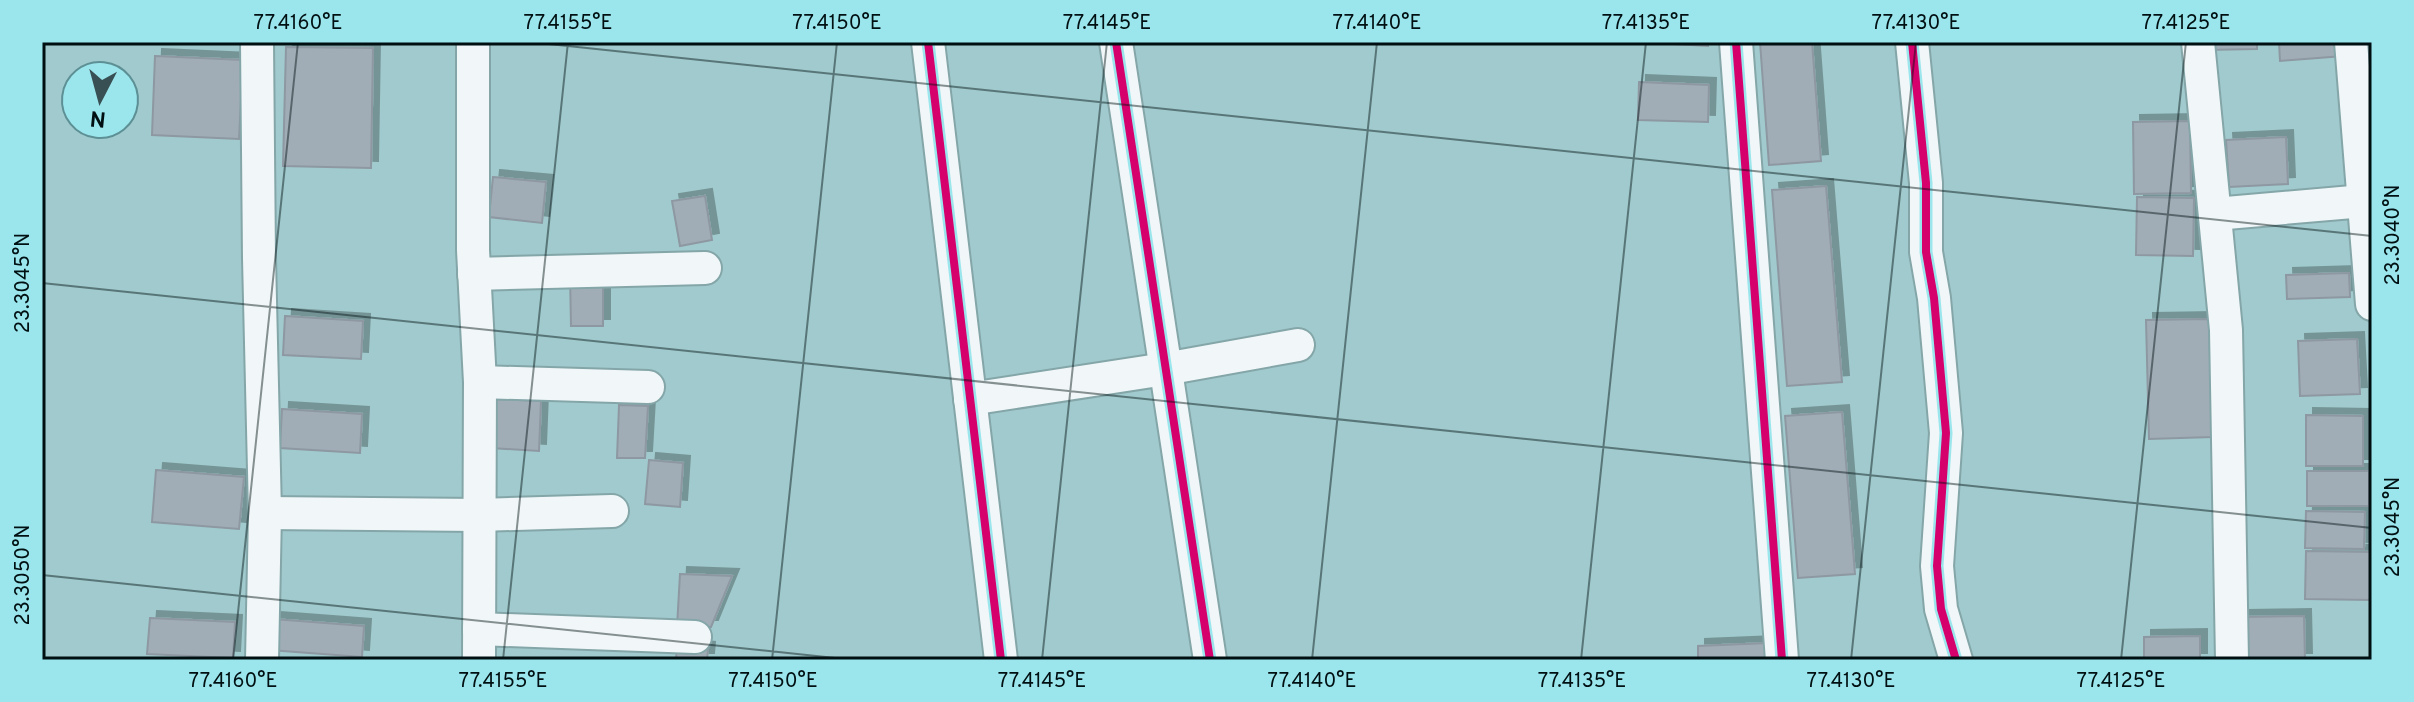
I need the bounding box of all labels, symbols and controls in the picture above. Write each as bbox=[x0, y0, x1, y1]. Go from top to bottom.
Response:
text: 77.4160°E bbox=[254, 11, 342, 37]
text: 77.4155°E bbox=[524, 11, 612, 37]
text: 77.4150°E bbox=[792, 11, 882, 37]
text: 77.4145°E bbox=[1063, 11, 1151, 37]
text: 77.4140°E bbox=[1333, 11, 1421, 37]
text: 77.4135°E bbox=[1602, 11, 1690, 37]
text: 77.4130°E bbox=[1872, 11, 1960, 37]
text: 77.4125°E bbox=[2142, 11, 2230, 37]
north arrow bbox=[60, 60, 140, 140]
text: N bbox=[89, 103, 107, 132]
text: 23.3040°N bbox=[2381, 185, 2407, 285]
text: 23.3045°N bbox=[11, 233, 37, 333]
text: 23.3045°N bbox=[2381, 477, 2407, 577]
text: 23.3050°N bbox=[11, 525, 37, 625]
text: 77.4160°E bbox=[189, 669, 277, 695]
text: 77.4155°E bbox=[459, 669, 547, 695]
text: 77.4150°E bbox=[728, 669, 818, 695]
text: 77.4145°E bbox=[998, 669, 1086, 695]
text: 77.4140°E bbox=[1268, 669, 1356, 695]
text: 77.4135°E bbox=[1538, 669, 1626, 695]
text: 77.4130°E bbox=[1807, 669, 1895, 695]
text: 77.4125°E bbox=[2077, 669, 2165, 695]

